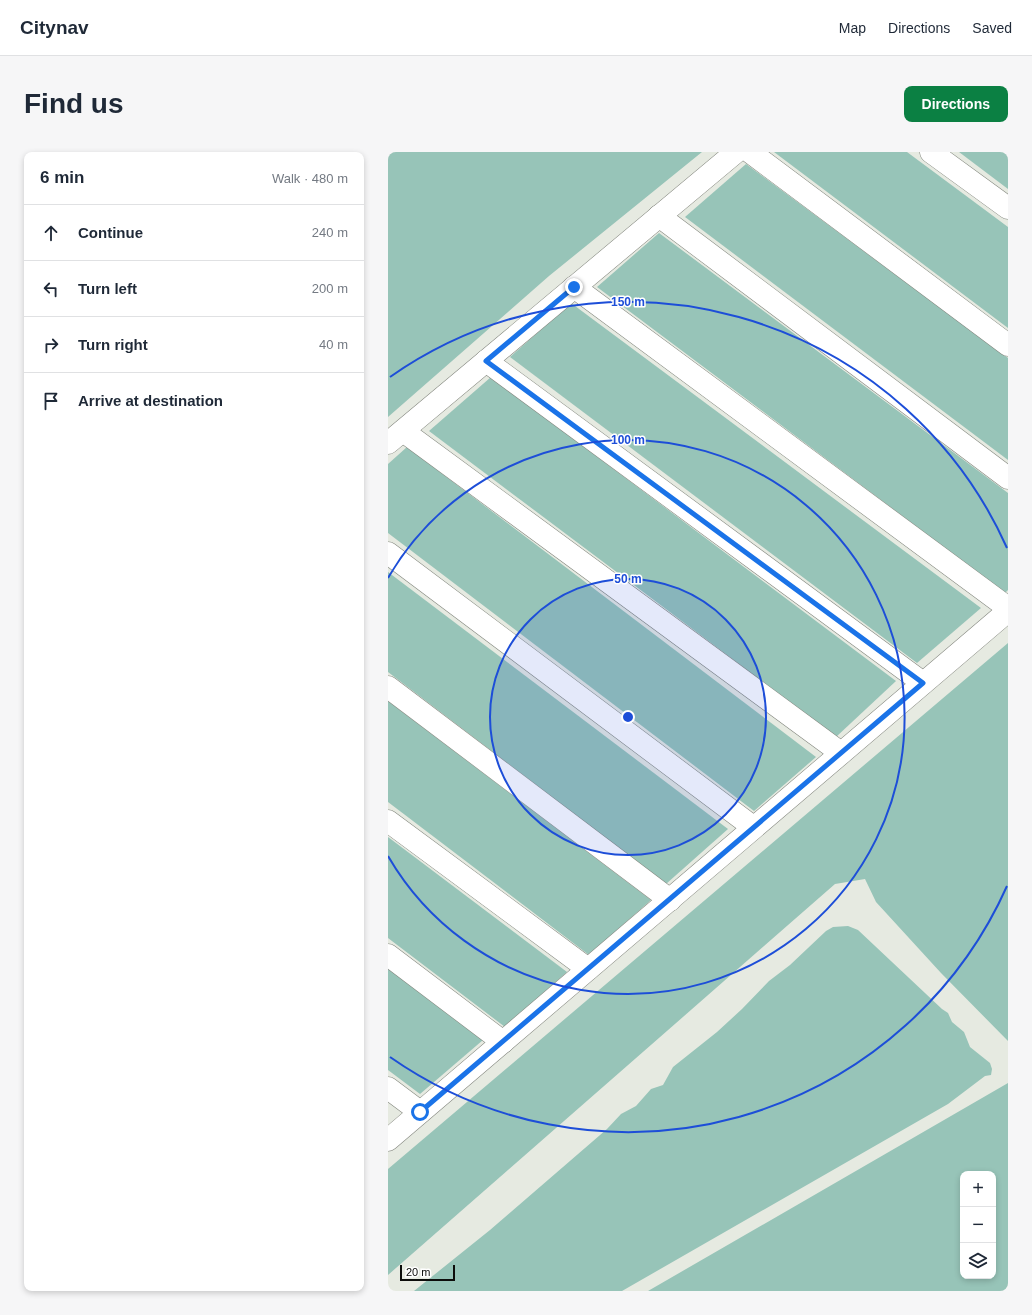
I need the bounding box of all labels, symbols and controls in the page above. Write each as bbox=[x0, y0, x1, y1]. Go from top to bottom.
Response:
text: Citynav bbox=[20, 17, 89, 38]
text: Map bbox=[839, 20, 866, 36]
text: Directions bbox=[888, 20, 950, 36]
text: Saved bbox=[972, 20, 1012, 36]
button: Directions bbox=[904, 86, 1008, 122]
text: Find us bbox=[24, 88, 124, 119]
text: 6 min bbox=[40, 168, 84, 187]
text: Walk · 480 m bbox=[272, 171, 348, 186]
icon: ahead bbox=[40, 222, 62, 244]
text: Continue bbox=[78, 224, 143, 241]
text: 240 m bbox=[312, 225, 348, 240]
icon: left bbox=[40, 278, 62, 300]
route end bbox=[565, 278, 583, 296]
text: Turn left bbox=[78, 280, 137, 297]
text: 200 m bbox=[312, 281, 348, 296]
text: 150 m bbox=[611, 295, 645, 309]
icon: right bbox=[40, 334, 62, 356]
text: Turn right bbox=[78, 336, 148, 353]
text: 40 m bbox=[319, 337, 348, 352]
icon: arrive bbox=[40, 390, 62, 412]
text: Arrive at destination bbox=[78, 392, 223, 409]
text: 100 m bbox=[611, 433, 645, 447]
text: 50 m bbox=[614, 572, 642, 586]
centre of rings bbox=[621, 710, 635, 724]
route start bbox=[411, 1103, 429, 1121]
map controls bbox=[960, 1171, 996, 1279]
button: + bbox=[960, 1171, 996, 1207]
button: − bbox=[960, 1207, 996, 1243]
button: layers bbox=[960, 1243, 996, 1279]
scale bar bbox=[400, 1263, 455, 1282]
text: 20 m bbox=[406, 1266, 430, 1278]

